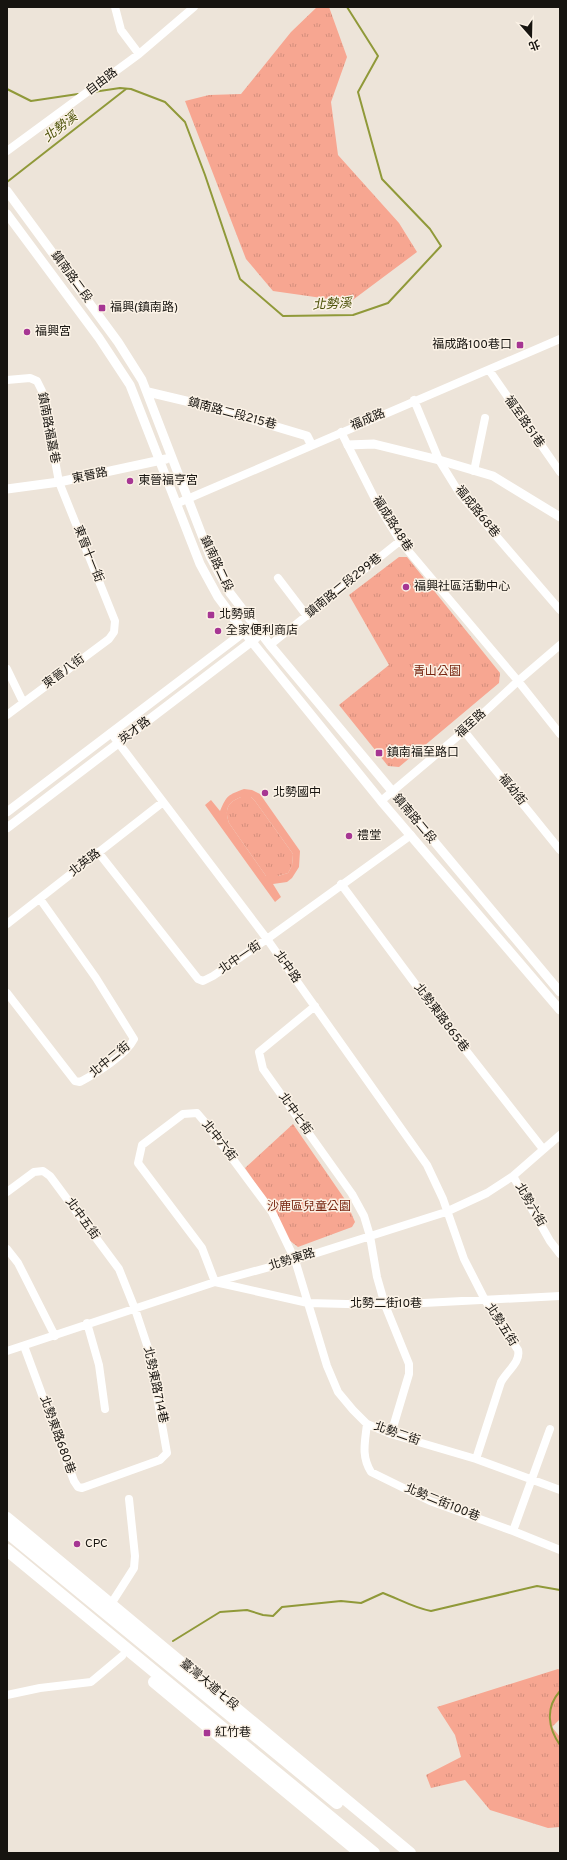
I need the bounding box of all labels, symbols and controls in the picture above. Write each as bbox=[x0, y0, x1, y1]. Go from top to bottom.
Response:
north arrow bbox=[511, 16, 551, 56]
text: 北 bbox=[527, 36, 542, 53]
street label: 自由路 bbox=[83, 65, 121, 99]
water label: 北勢溪 bbox=[41, 108, 83, 146]
street label: 鎮南路二段 bbox=[47, 248, 95, 306]
water label: 北勢溪 bbox=[312, 296, 354, 314]
place label: 福興(鎮南路) bbox=[110, 300, 178, 316]
marker: 福興(鎮南路) bbox=[97, 303, 107, 313]
place label: 福興宮 bbox=[35, 324, 71, 340]
marker: 福興宮 bbox=[22, 327, 32, 337]
place label: 福成路100巷口 bbox=[432, 337, 512, 353]
marker: 福成路100巷口 bbox=[515, 340, 525, 350]
street label: 鎮南路福嘉巷 bbox=[33, 391, 63, 465]
street label: 福至路51巷 bbox=[500, 393, 548, 451]
street label: 鎮南路二段215巷 bbox=[186, 394, 278, 434]
street label: 福成路 bbox=[348, 406, 388, 434]
street label: 東晉路 bbox=[71, 464, 109, 488]
place label: 東晉福亨宮 bbox=[138, 473, 198, 489]
marker: 東晉福亨宮 bbox=[125, 476, 135, 486]
street label: 福成路68巷 bbox=[451, 483, 503, 541]
street label: 福成路48巷 bbox=[368, 493, 416, 555]
street label: 東晉十一街 bbox=[69, 523, 107, 585]
street label: 鎮南路二段 bbox=[196, 533, 236, 595]
street label: 鎮南路二段299巷 bbox=[303, 550, 385, 622]
place label: 福興社區活動中心 bbox=[414, 579, 510, 595]
marker: 福興社區活動中心 bbox=[401, 582, 411, 592]
place label: 北勢頭 bbox=[219, 607, 255, 623]
marker: 北勢頭 bbox=[206, 610, 216, 620]
place label: 全家便利商店 bbox=[226, 623, 298, 639]
marker: 全家便利商店 bbox=[213, 626, 223, 636]
street label: 東晉八街 bbox=[40, 651, 88, 693]
park label: 青山公園 bbox=[413, 664, 461, 680]
street label: 福至路 bbox=[452, 706, 490, 742]
street label: 英才路 bbox=[116, 714, 154, 748]
place label: 鎮南福至路口 bbox=[387, 745, 459, 761]
marker: 鎮南福至路口 bbox=[374, 748, 384, 758]
street label: 福幼街 bbox=[494, 771, 530, 809]
place label: 北勢國中 bbox=[273, 785, 321, 801]
marker: 北勢國中 bbox=[260, 788, 270, 798]
street label: 鎮南路二段 bbox=[389, 791, 439, 847]
place label: 禮堂 bbox=[357, 828, 381, 844]
marker: 禮堂 bbox=[344, 831, 354, 841]
street label: 北英路 bbox=[66, 846, 104, 880]
street label: 北中一街 bbox=[216, 938, 264, 978]
street label: 北中路 bbox=[270, 948, 304, 986]
street label: 北勢東路865巷 bbox=[410, 980, 472, 1056]
street label: 北中二街 bbox=[86, 1039, 134, 1081]
street label: 北中七街 bbox=[275, 1090, 315, 1138]
street label: 北中六街 bbox=[198, 1117, 240, 1165]
street label: 北勢六街 bbox=[511, 1180, 549, 1230]
street label: 北中五街 bbox=[61, 1195, 103, 1243]
park label: 沙鹿區兒童公園 bbox=[267, 1199, 351, 1215]
street label: 北勢東路 bbox=[267, 1245, 317, 1275]
street label: 北勢二街10巷 bbox=[350, 1296, 422, 1312]
street label: 北勢五街 bbox=[481, 1301, 521, 1349]
street label: 北勢東路714巷 bbox=[139, 1345, 171, 1425]
street label: 北勢東路680巷 bbox=[35, 1394, 79, 1476]
street label: 北勢二街 bbox=[372, 1419, 422, 1449]
street label: 北勢二街100巷 bbox=[402, 1481, 482, 1525]
place label: CPC bbox=[85, 1536, 108, 1552]
marker: CPC bbox=[72, 1539, 82, 1549]
street label: 臺灣大道七段 bbox=[176, 1656, 242, 1714]
place label: 紅竹巷 bbox=[215, 1725, 251, 1741]
marker: 紅竹巷 bbox=[202, 1728, 212, 1738]

